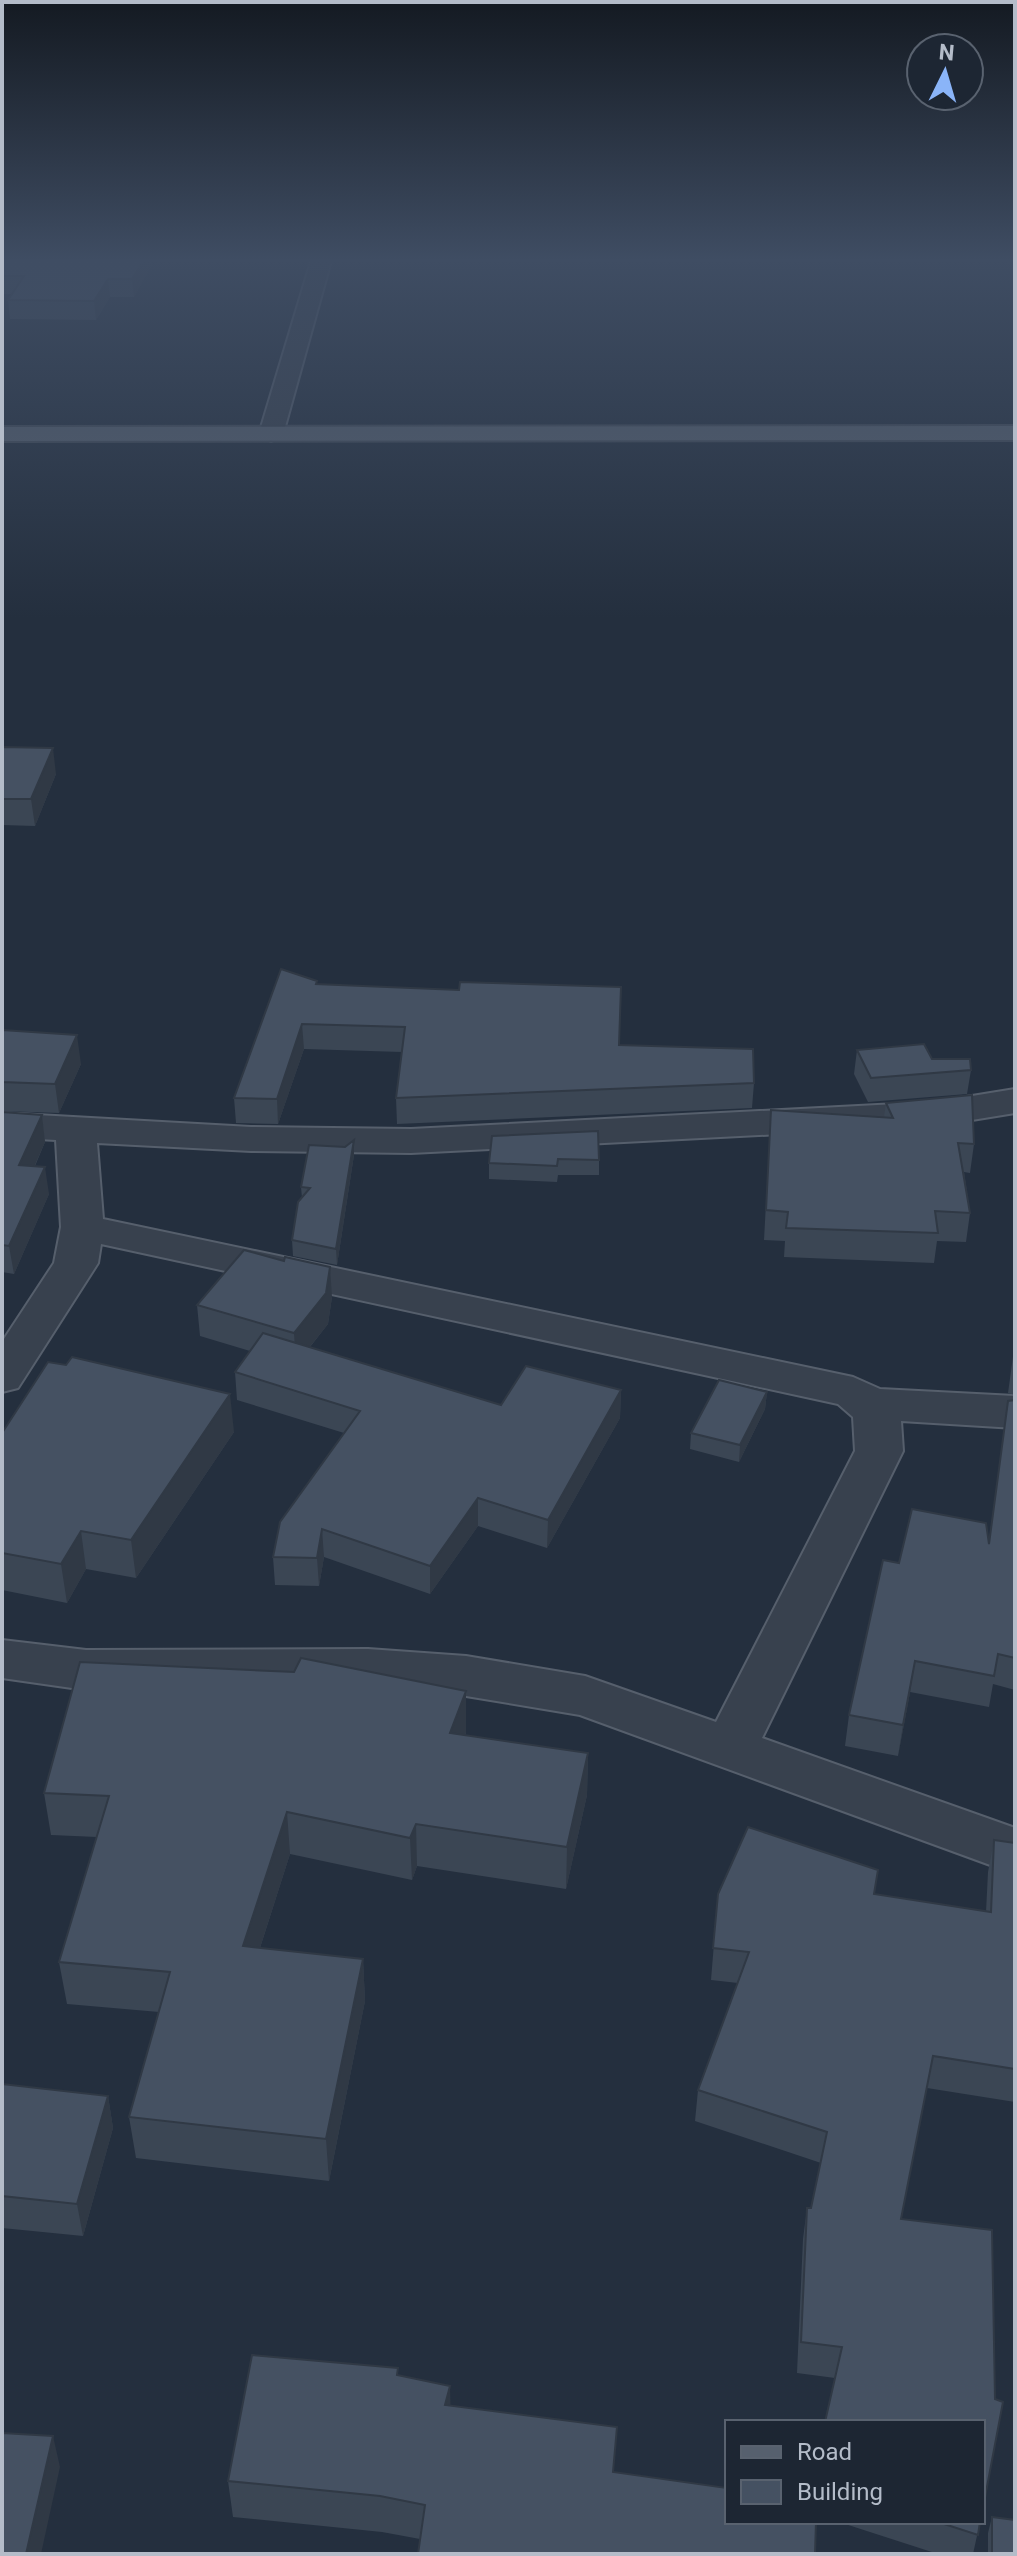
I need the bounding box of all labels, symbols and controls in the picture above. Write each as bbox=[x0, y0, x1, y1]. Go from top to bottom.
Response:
north arrow bbox=[905, 32, 985, 112]
text: N bbox=[938, 39, 956, 66]
legend bbox=[725, 2420, 985, 2524]
text: Road bbox=[797, 2438, 852, 2466]
text: Building bbox=[797, 2478, 883, 2506]

